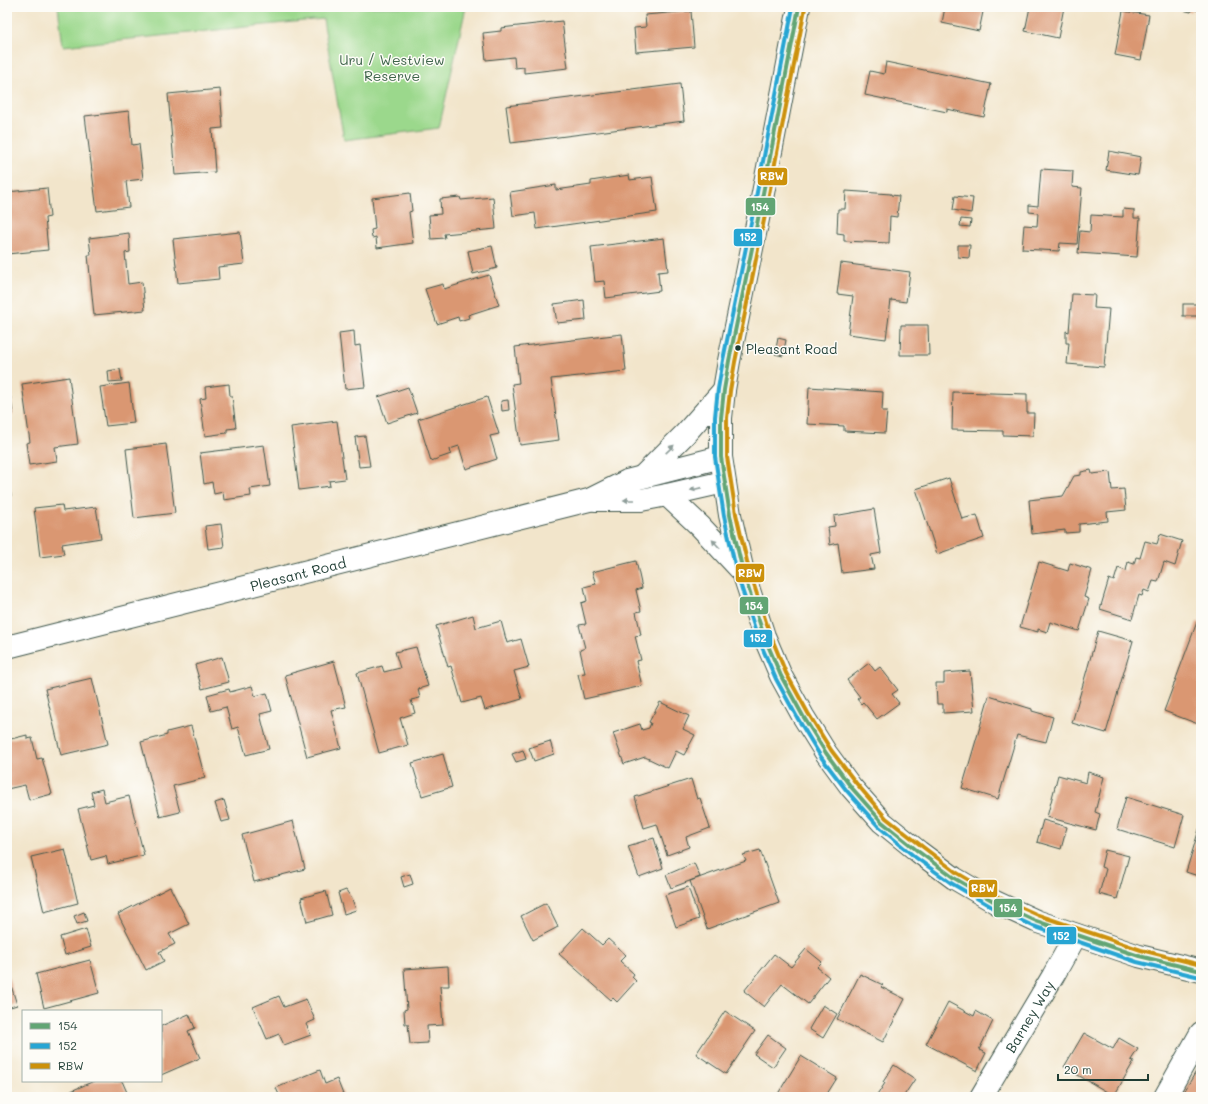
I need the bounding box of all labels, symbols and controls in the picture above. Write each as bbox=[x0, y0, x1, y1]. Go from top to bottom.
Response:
park label: Uru / Westview Reserve bbox=[339, 50, 445, 85]
line badge: RBW bbox=[757, 167, 788, 186]
text: RBW bbox=[760, 168, 784, 183]
line badge: 154 bbox=[745, 197, 776, 216]
text: 154 bbox=[751, 199, 769, 214]
line badge: 152 bbox=[733, 228, 763, 247]
text: 152 bbox=[739, 229, 757, 244]
place label: Pleasant Road bbox=[746, 340, 837, 357]
marker: Pleasant Road bbox=[733, 343, 743, 353]
one-way arrow bbox=[665, 444, 675, 454]
one-way arrow bbox=[689, 486, 702, 492]
one-way arrow bbox=[622, 497, 635, 503]
one-way arrow bbox=[712, 539, 721, 549]
street label: Pleasant Road bbox=[248, 552, 348, 595]
line badge: RBW bbox=[735, 563, 765, 583]
text: RBW bbox=[738, 565, 762, 580]
line badge: 154 bbox=[739, 596, 769, 615]
text: 154 bbox=[745, 598, 763, 613]
line badge: 152 bbox=[743, 629, 773, 648]
text: 152 bbox=[749, 630, 767, 645]
line badge: RBW bbox=[968, 879, 998, 898]
text: RBW bbox=[971, 880, 995, 895]
line badge: 154 bbox=[993, 898, 1023, 918]
text: 154 bbox=[999, 900, 1017, 915]
line badge: 152 bbox=[1046, 926, 1077, 945]
text: 152 bbox=[1052, 928, 1070, 943]
street label: Barney Way bbox=[1000, 977, 1058, 1056]
legend bbox=[22, 1010, 162, 1082]
text: 154 bbox=[58, 1017, 77, 1033]
text: 152 bbox=[58, 1037, 77, 1053]
scale bar bbox=[1058, 1056, 1148, 1082]
text: RBW bbox=[58, 1057, 84, 1073]
text: 20 m bbox=[1064, 1061, 1092, 1077]

